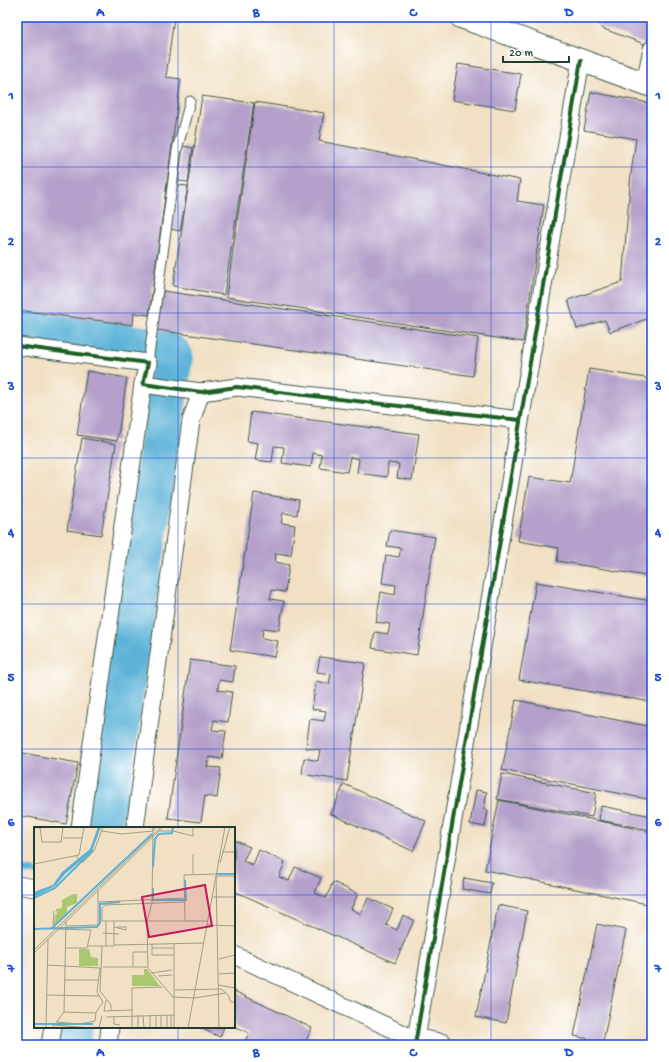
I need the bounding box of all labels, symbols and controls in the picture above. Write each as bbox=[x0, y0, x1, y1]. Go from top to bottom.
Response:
text: A bbox=[95, 6, 105, 21]
text: B bbox=[252, 6, 261, 21]
text: C bbox=[408, 6, 418, 21]
text: D bbox=[564, 6, 574, 21]
scale bar bbox=[503, 38, 569, 64]
text: 20 m bbox=[509, 47, 534, 61]
text: 1 bbox=[7, 89, 14, 104]
text: 1 bbox=[654, 89, 661, 104]
text: 2 bbox=[8, 235, 15, 250]
text: 2 bbox=[655, 235, 662, 250]
text: 3 bbox=[7, 380, 15, 395]
text: 3 bbox=[654, 380, 662, 395]
text: 4 bbox=[7, 526, 15, 541]
text: 4 bbox=[654, 526, 662, 541]
text: 5 bbox=[8, 671, 15, 686]
text: 5 bbox=[655, 671, 662, 686]
text: 6 bbox=[8, 816, 15, 831]
text: 6 bbox=[655, 816, 662, 831]
inset map bbox=[34, 827, 235, 1028]
text: 7 bbox=[7, 962, 16, 977]
text: 7 bbox=[654, 962, 663, 977]
text: A bbox=[95, 1046, 105, 1061]
text: B bbox=[252, 1046, 261, 1061]
text: C bbox=[408, 1046, 418, 1061]
text: D bbox=[564, 1046, 574, 1061]

